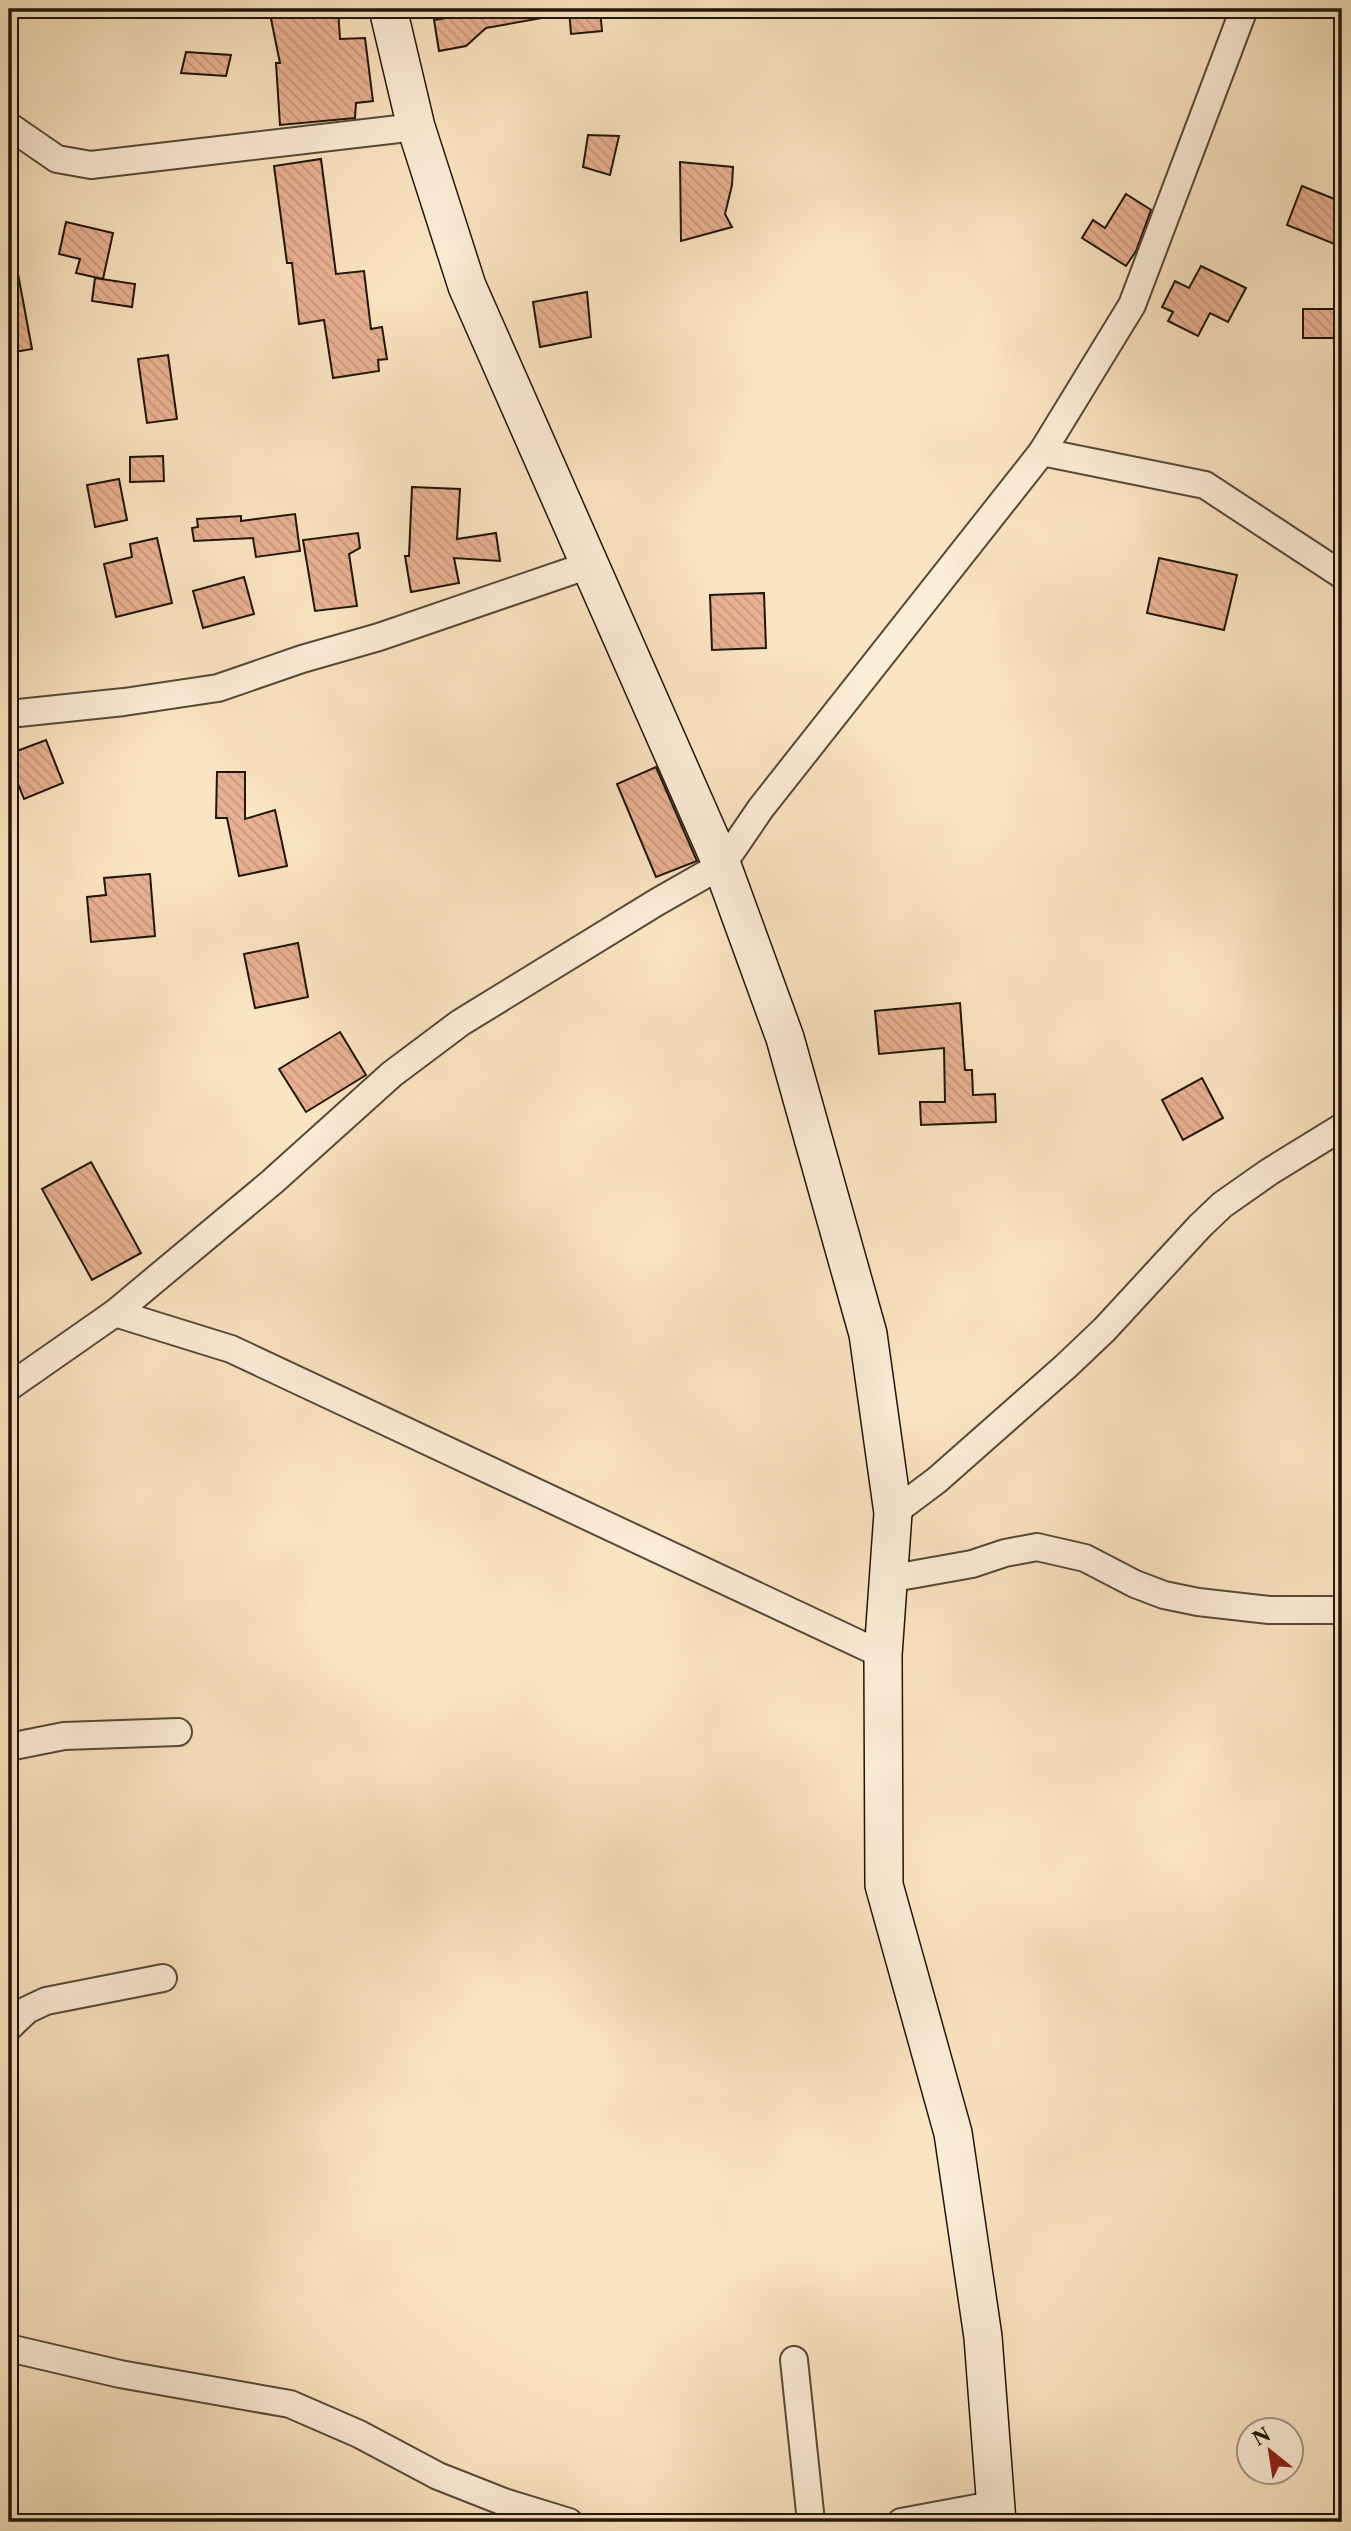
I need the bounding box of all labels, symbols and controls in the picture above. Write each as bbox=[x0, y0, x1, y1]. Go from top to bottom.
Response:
north arrow bbox=[1236, 2416, 1306, 2486]
text: N bbox=[1249, 2423, 1275, 2451]

